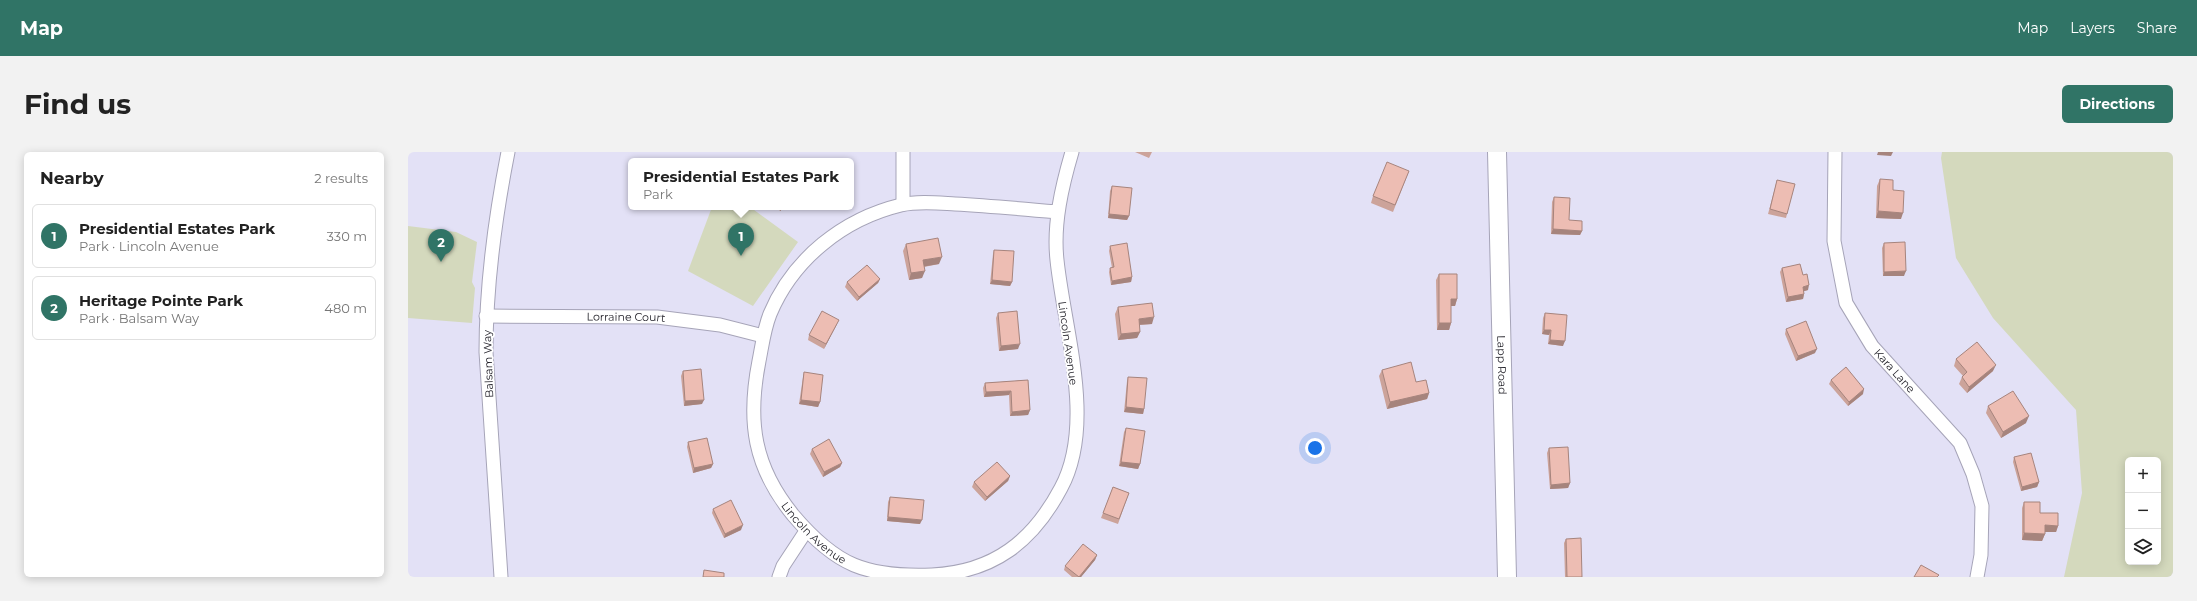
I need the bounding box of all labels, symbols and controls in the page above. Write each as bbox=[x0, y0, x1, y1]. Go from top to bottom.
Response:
text: Map bbox=[20, 17, 63, 40]
text: Map bbox=[2017, 19, 2048, 37]
text: Layers bbox=[2070, 19, 2115, 37]
text: Share bbox=[2137, 19, 2177, 37]
button: Directions bbox=[2062, 85, 2173, 123]
text: Find us bbox=[24, 87, 131, 121]
popup bbox=[628, 158, 854, 210]
text: Presidential Estates Park bbox=[643, 167, 839, 186]
text: Nearby bbox=[40, 168, 104, 188]
text: 2 results bbox=[314, 170, 368, 186]
text: Park bbox=[643, 186, 673, 202]
text: Presidential Estates Park bbox=[79, 219, 275, 238]
pin: 1 bbox=[728, 223, 754, 256]
text: 1 bbox=[51, 228, 57, 244]
text: 330 m bbox=[327, 228, 367, 244]
pin: 2 bbox=[428, 229, 454, 262]
text: Park · Lincoln Avenue bbox=[79, 238, 219, 254]
text: Heritage Pointe Park bbox=[79, 291, 243, 310]
text: 2 bbox=[50, 300, 58, 316]
text: 480 m bbox=[324, 300, 367, 316]
street label: Lincoln Avenue bbox=[1055, 300, 1081, 386]
text: Park · Balsam Way bbox=[79, 310, 199, 326]
street label: Lorraine Court bbox=[586, 310, 667, 325]
street label: Balsam Way bbox=[480, 330, 496, 398]
street label: Lapp Road bbox=[1494, 335, 1510, 395]
street label: Kara Lane bbox=[1871, 346, 1918, 396]
your location bbox=[1305, 438, 1325, 458]
map controls bbox=[2125, 457, 2161, 565]
button: + bbox=[2125, 457, 2161, 493]
button: − bbox=[2125, 493, 2161, 529]
street label: Lincoln Avenue bbox=[778, 499, 849, 567]
button: layers bbox=[2125, 529, 2161, 565]

